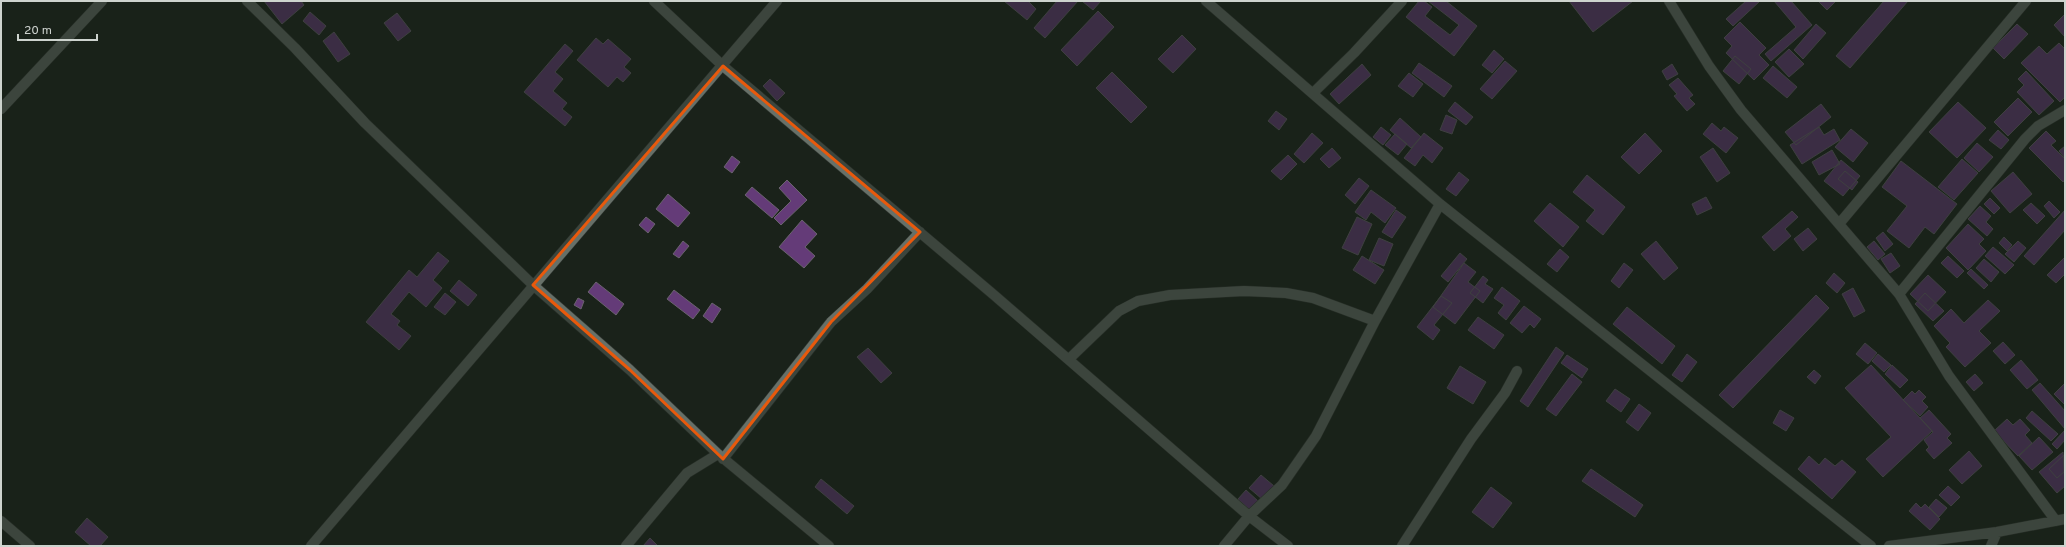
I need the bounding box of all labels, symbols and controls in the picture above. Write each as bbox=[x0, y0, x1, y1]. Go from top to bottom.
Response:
scale bar bbox=[18, 16, 97, 42]
text: 20 m bbox=[24, 23, 52, 39]

